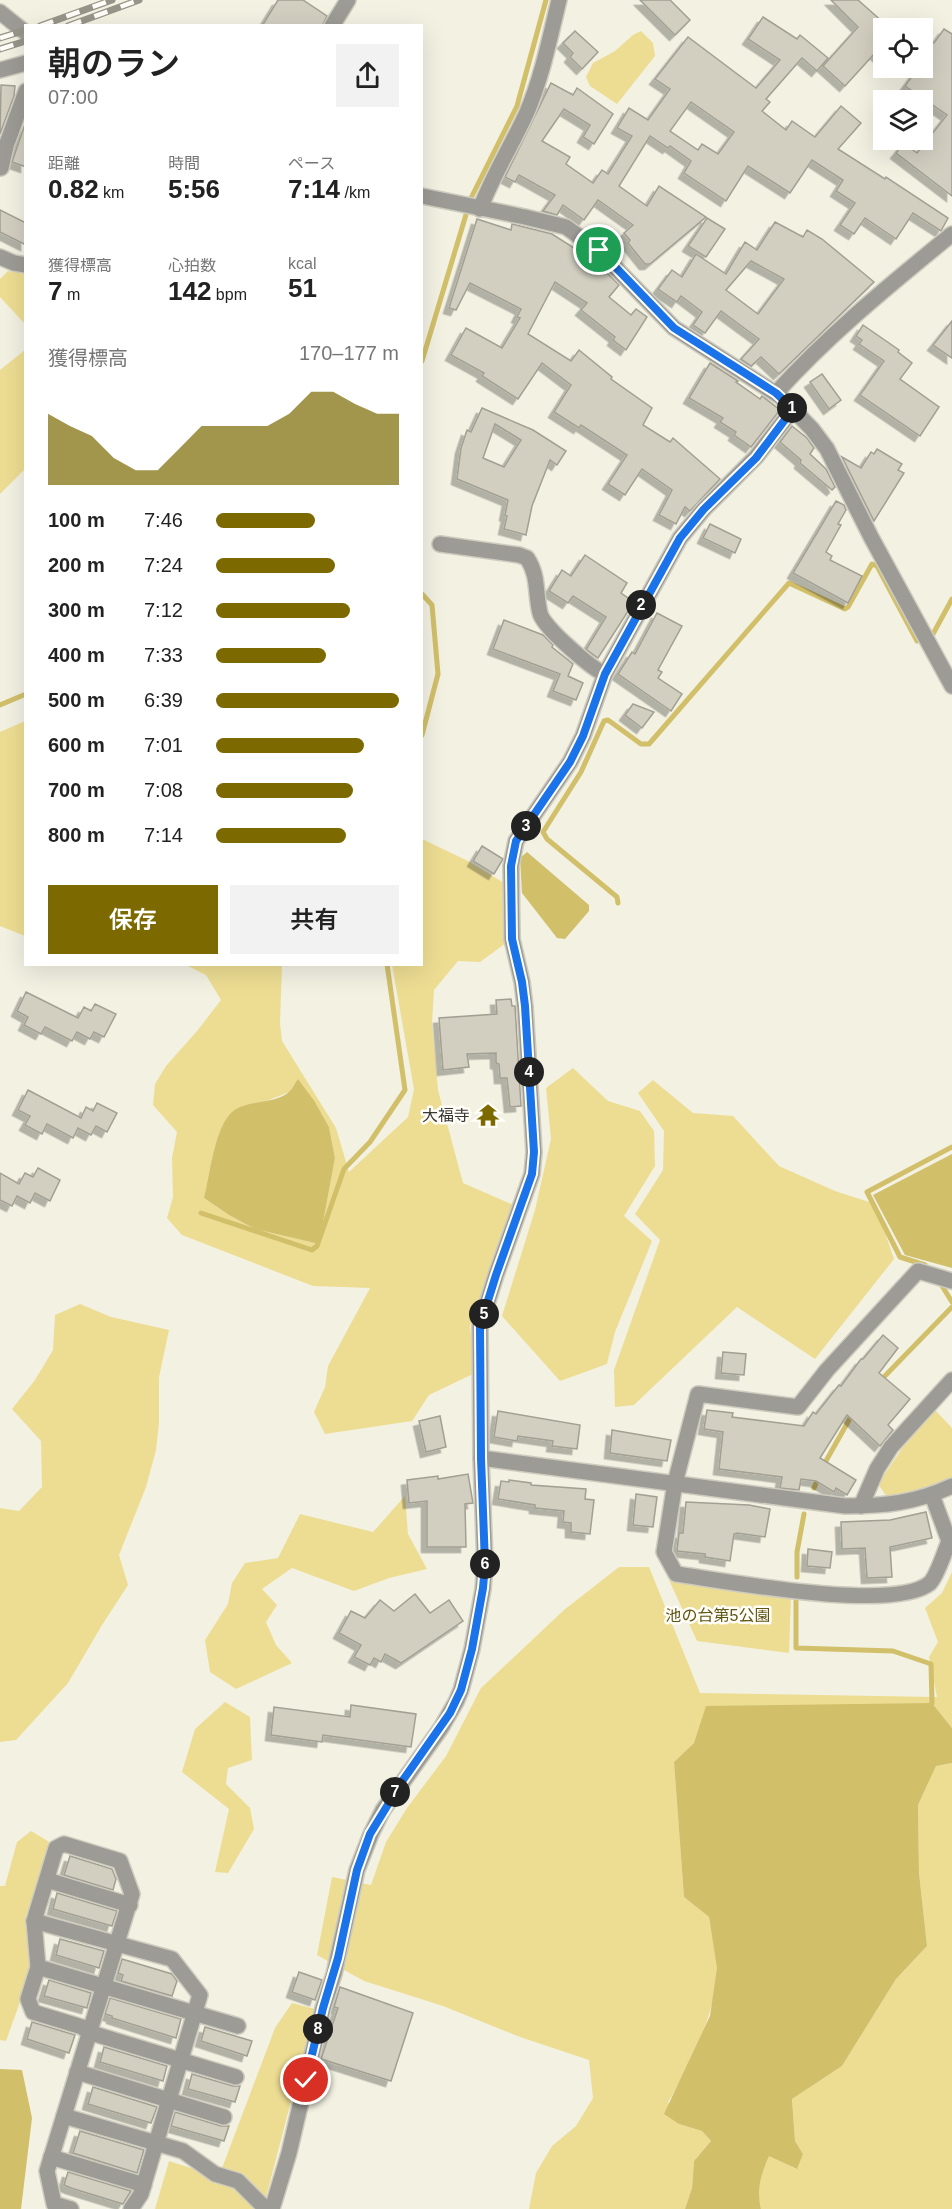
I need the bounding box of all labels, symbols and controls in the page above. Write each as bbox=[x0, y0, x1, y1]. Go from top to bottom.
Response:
map controls bbox=[873, 18, 933, 150]
button: locate bbox=[873, 18, 933, 78]
button: share bbox=[336, 44, 399, 107]
text: 朝のラン bbox=[48, 45, 180, 82]
text: 07:00 bbox=[48, 86, 98, 108]
button: layers bbox=[873, 90, 933, 150]
text: 距離 bbox=[48, 155, 80, 172]
text: 時間 bbox=[168, 155, 200, 172]
text: ペース bbox=[288, 155, 335, 172]
text: 0.82 bbox=[48, 174, 99, 204]
text: 5:56 bbox=[168, 174, 220, 204]
text: 7:14 bbox=[288, 174, 340, 204]
text: km bbox=[99, 184, 124, 201]
text: /km bbox=[340, 184, 370, 201]
pin bbox=[573, 224, 624, 275]
icon: arrive bbox=[582, 233, 615, 266]
text: kcal bbox=[288, 255, 316, 272]
text: 獲得標高 bbox=[48, 257, 112, 274]
text: 心拍数 bbox=[168, 257, 216, 274]
text: 51 bbox=[288, 273, 317, 303]
text: 7 bbox=[48, 276, 62, 306]
text: 142 bbox=[168, 276, 211, 306]
text: m bbox=[62, 286, 80, 303]
text: bpm bbox=[211, 286, 247, 303]
text: 170–177 m bbox=[299, 342, 399, 364]
text: 獲得標高 bbox=[48, 347, 128, 369]
pin: 1 bbox=[777, 393, 807, 423]
text: 1 bbox=[788, 399, 796, 416]
text: 100 m bbox=[48, 509, 105, 531]
text: 7:46 bbox=[144, 509, 183, 531]
text: 200 m bbox=[48, 554, 105, 576]
text: 7:24 bbox=[144, 554, 183, 576]
pin: 2 bbox=[626, 590, 656, 620]
text: 2 bbox=[637, 596, 645, 613]
text: 300 m bbox=[48, 599, 105, 621]
text: 7:12 bbox=[144, 599, 183, 621]
text: 400 m bbox=[48, 644, 105, 666]
text: 7:33 bbox=[144, 644, 183, 666]
text: 500 m bbox=[48, 689, 105, 711]
text: 6:39 bbox=[144, 689, 183, 711]
text: 600 m bbox=[48, 734, 105, 756]
text: 7:01 bbox=[144, 734, 183, 756]
text: 700 m bbox=[48, 779, 105, 801]
text: 7:08 bbox=[144, 779, 183, 801]
pin: 3 bbox=[511, 811, 541, 841]
text: 3 bbox=[522, 817, 530, 834]
text: 800 m bbox=[48, 824, 105, 846]
text: 7:14 bbox=[144, 824, 183, 846]
button: 保存 bbox=[48, 885, 218, 954]
button: 共有 bbox=[230, 885, 399, 954]
pin: 4 bbox=[514, 1057, 544, 1087]
text: 4 bbox=[525, 1063, 533, 1080]
temple icon: 大福寺 bbox=[475, 1102, 501, 1128]
place label: 大福寺 bbox=[422, 1107, 470, 1124]
pin: 5 bbox=[469, 1299, 499, 1329]
text: 5 bbox=[480, 1305, 488, 1322]
pin: 6 bbox=[470, 1549, 500, 1579]
text: 6 bbox=[481, 1555, 489, 1572]
park label: 池の台第5公園 bbox=[666, 1607, 770, 1624]
pin: 7 bbox=[380, 1777, 410, 1807]
text: 7 bbox=[391, 1783, 399, 1800]
pin: 8 bbox=[303, 2014, 333, 2044]
text: 8 bbox=[314, 2020, 322, 2037]
pin bbox=[280, 2054, 331, 2105]
icon: check bbox=[289, 2063, 322, 2096]

